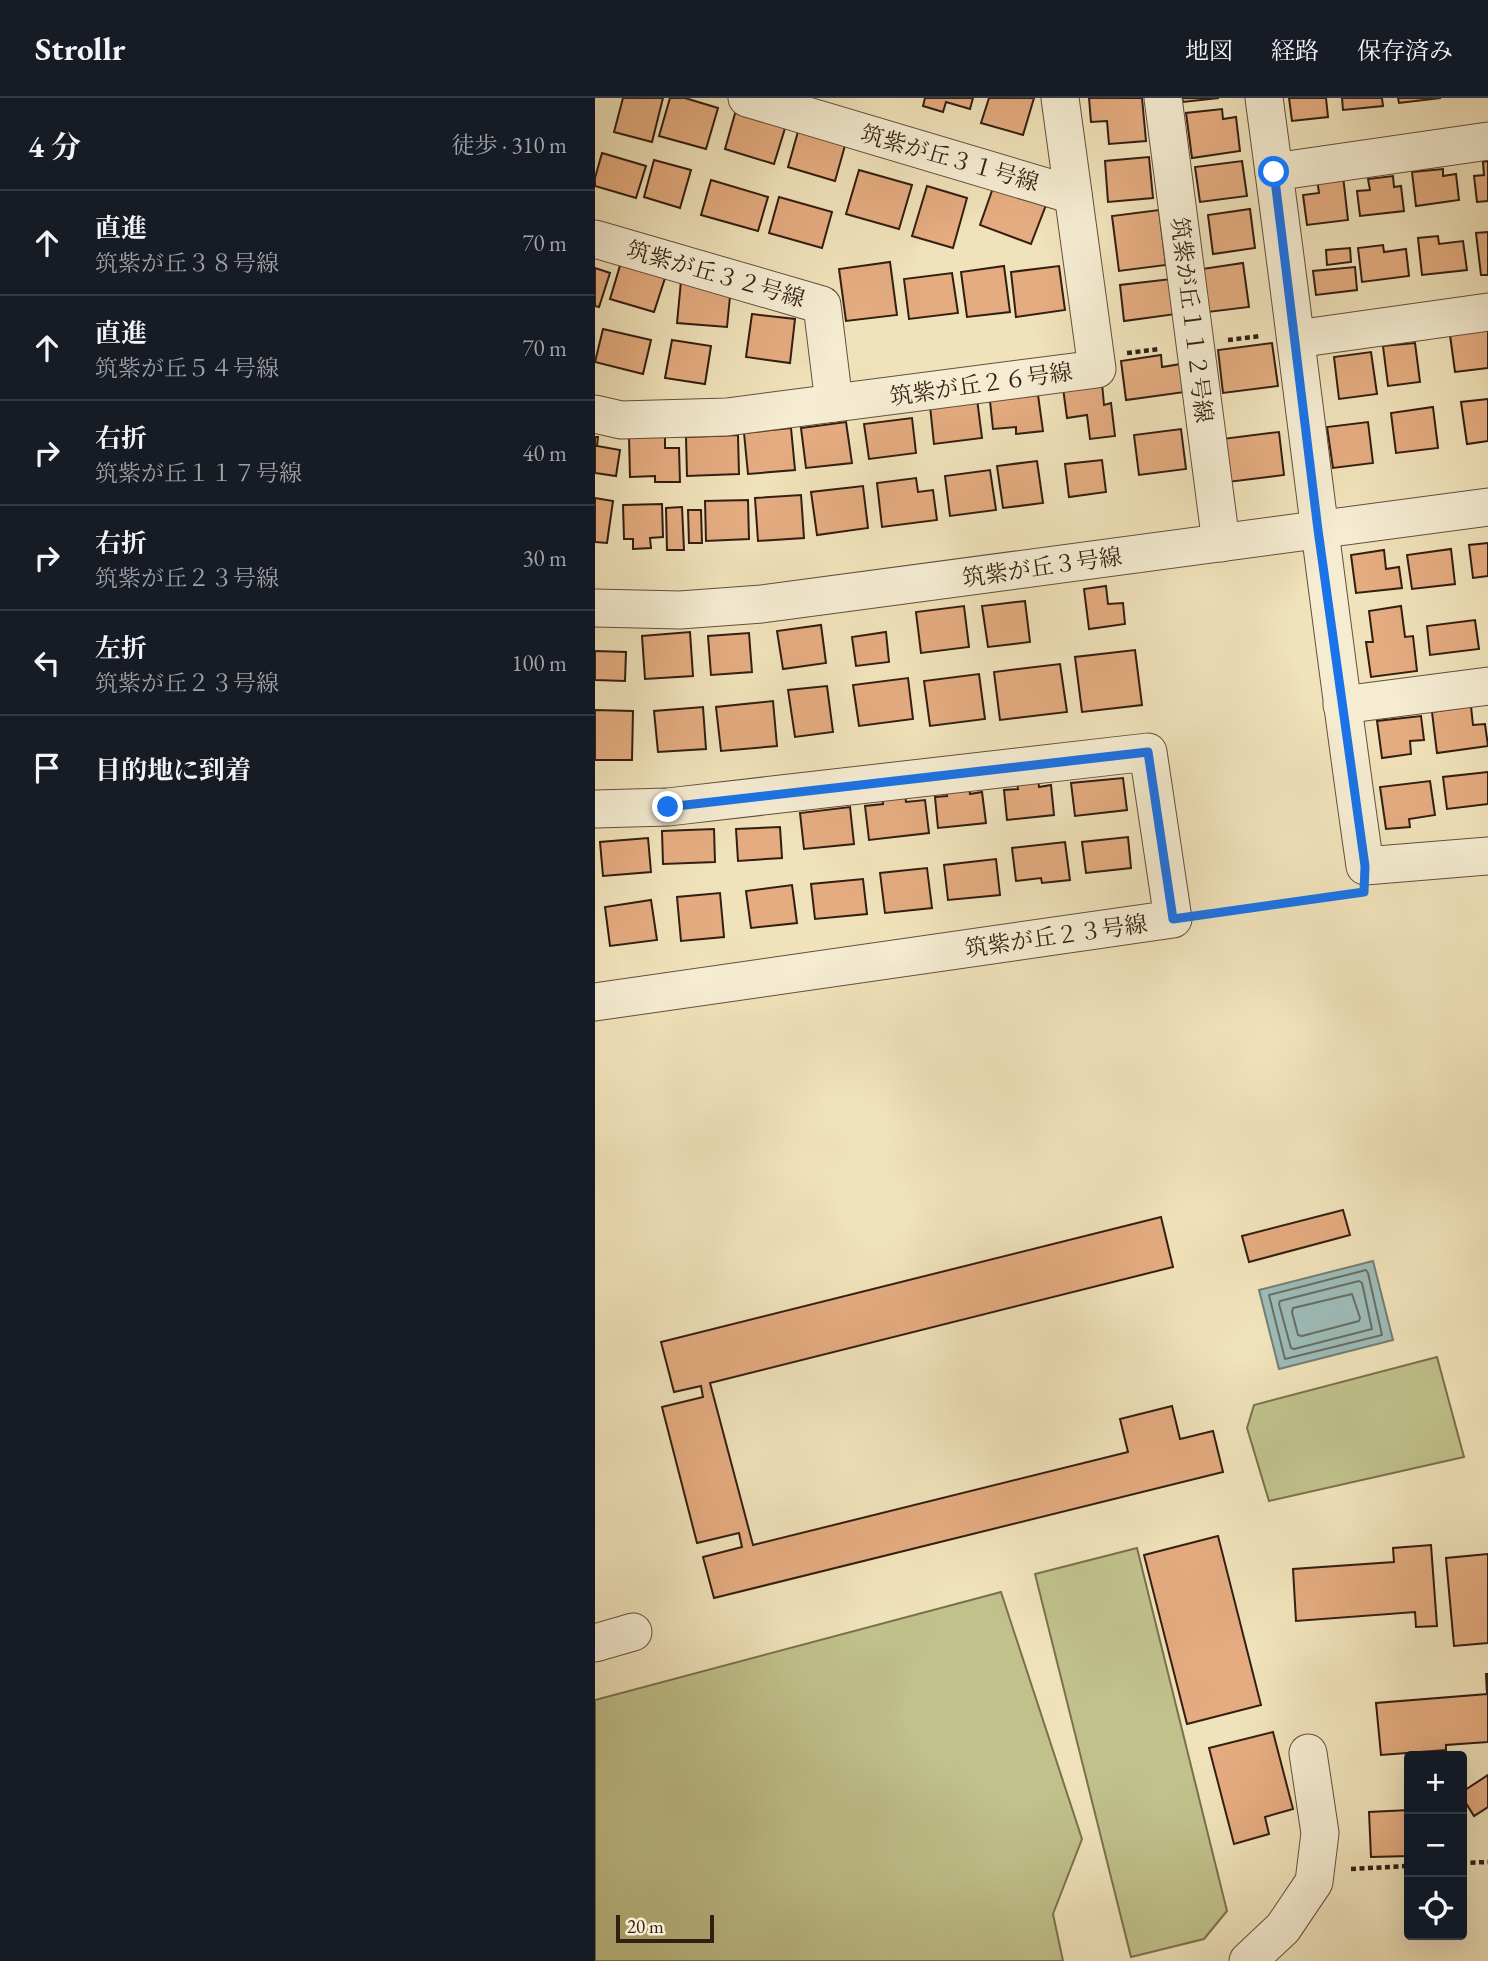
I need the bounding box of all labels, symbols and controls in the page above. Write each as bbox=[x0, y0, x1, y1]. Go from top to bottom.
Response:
text: Strollr bbox=[35, 27, 126, 70]
text: 地図 bbox=[1185, 35, 1233, 66]
text: 経路 bbox=[1271, 35, 1319, 66]
text: 保存済み bbox=[1357, 35, 1453, 66]
street label: 筑紫が丘３１号線 bbox=[857, 118, 1043, 198]
text: 4 分 bbox=[28, 127, 81, 166]
text: 徒歩 · 310 m bbox=[452, 130, 567, 160]
route start bbox=[1258, 156, 1289, 187]
text: 直進 bbox=[95, 211, 147, 245]
street label: 筑紫が丘１１２号線 bbox=[1164, 215, 1220, 425]
icon: ahead bbox=[28, 224, 66, 262]
text: 70 m bbox=[522, 228, 567, 258]
street label: 筑紫が丘３２号線 bbox=[623, 234, 809, 314]
text: 筑紫が丘３８号線 bbox=[95, 248, 279, 278]
text: 直進 bbox=[95, 316, 147, 350]
icon: ahead bbox=[28, 329, 66, 367]
text: 70 m bbox=[522, 333, 567, 363]
text: 筑紫が丘５４号線 bbox=[95, 353, 279, 383]
street label: 筑紫が丘２６号線 bbox=[888, 356, 1074, 412]
text: 右折 bbox=[95, 421, 147, 455]
icon: right bbox=[28, 434, 66, 472]
text: 40 m bbox=[522, 438, 567, 468]
text: 筑紫が丘１１７号線 bbox=[95, 458, 302, 488]
text: 右折 bbox=[95, 526, 147, 560]
icon: right bbox=[28, 539, 66, 577]
street label: 筑紫が丘３号線 bbox=[960, 541, 1124, 593]
text: 30 m bbox=[522, 543, 567, 573]
text: 筑紫が丘２３号線 bbox=[95, 563, 279, 593]
text: 左折 bbox=[95, 631, 147, 665]
icon: left bbox=[28, 644, 66, 682]
text: 100 m bbox=[511, 648, 567, 678]
text: 筑紫が丘２３号線 bbox=[95, 668, 279, 698]
icon: arrive bbox=[28, 749, 66, 787]
text: 目的地に到着 bbox=[95, 753, 251, 787]
route end bbox=[652, 791, 683, 822]
street label: 筑紫が丘２３号線 bbox=[963, 908, 1149, 964]
map controls bbox=[1404, 1751, 1467, 1940]
button: + bbox=[1404, 1751, 1467, 1814]
button: − bbox=[1404, 1814, 1467, 1877]
button: locate bbox=[1404, 1877, 1467, 1940]
scale bar bbox=[616, 1912, 714, 1944]
text: 20 m bbox=[627, 1914, 664, 1939]

